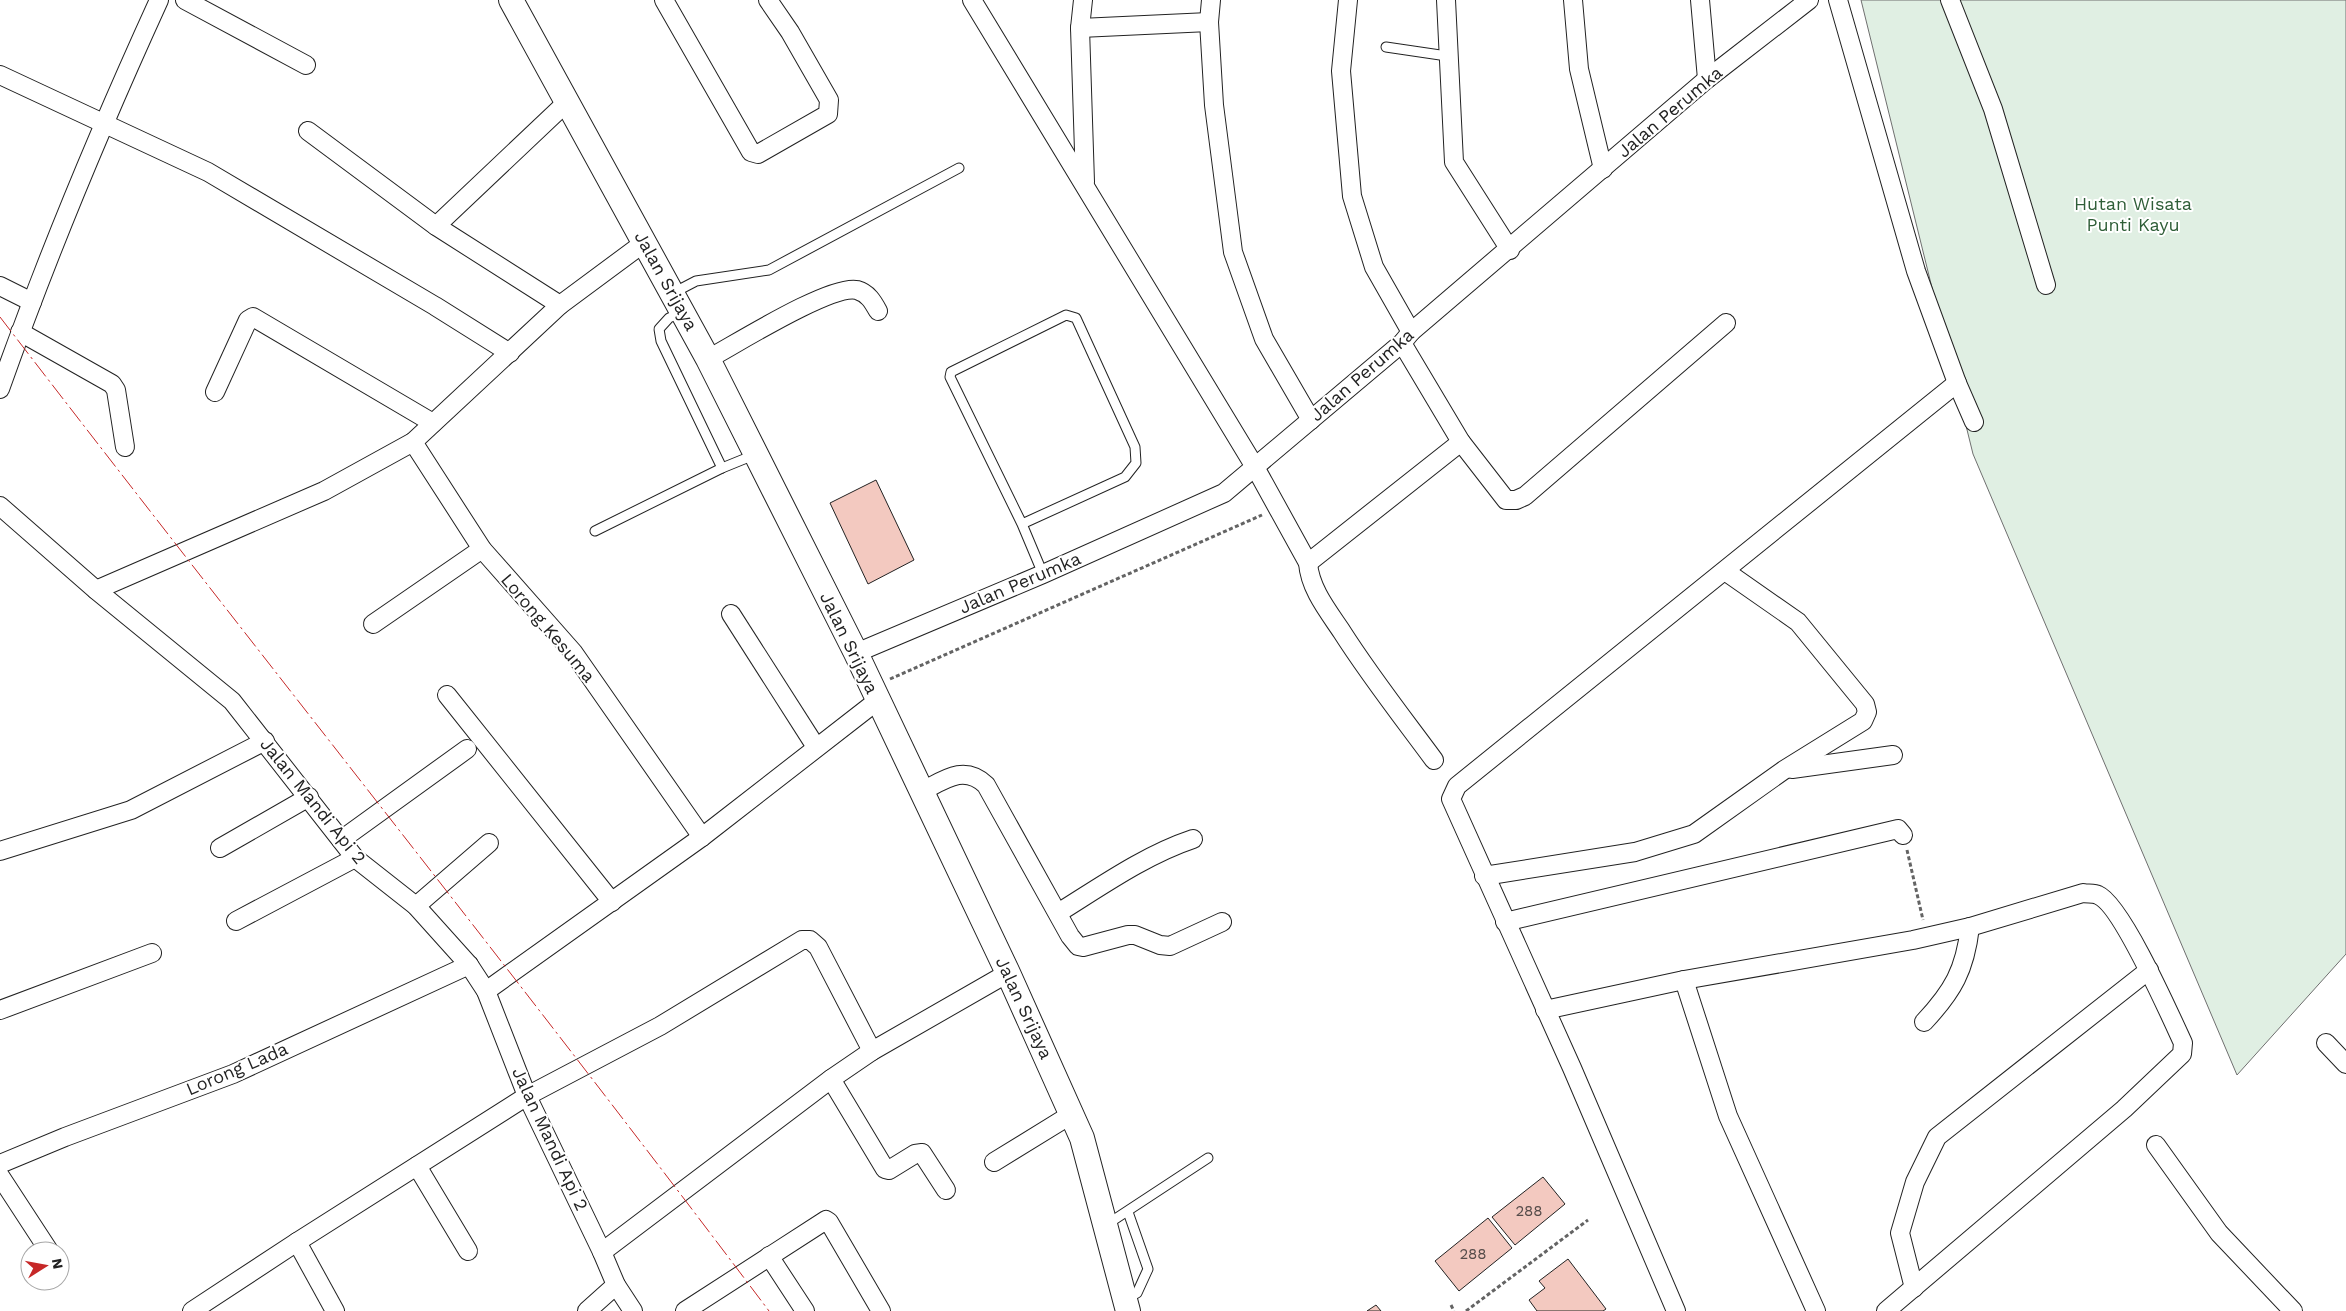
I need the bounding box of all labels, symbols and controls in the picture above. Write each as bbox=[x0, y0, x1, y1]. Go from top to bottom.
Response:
street label: Jalan Perumka bbox=[1613, 62, 1726, 161]
park label: Hutan Wisata Punti Kayu bbox=[2074, 193, 2192, 235]
street label: Jalan Srijaya bbox=[631, 227, 702, 334]
street label: Jalan Perumka bbox=[1306, 324, 1418, 425]
street label: Jalan Perumka bbox=[956, 547, 1084, 618]
street label: Lorong Kesuma bbox=[497, 569, 600, 686]
street label: Jalan Srijaya bbox=[816, 589, 883, 697]
street label: Jalan Mandi Api 2 bbox=[256, 734, 371, 868]
street label: Jalan Srijaya bbox=[992, 953, 1057, 1062]
street label: Lorong Lada bbox=[183, 1038, 291, 1099]
street label: Jalan Mandi Api 2 bbox=[508, 1064, 593, 1214]
house number: 288 bbox=[1515, 1202, 1543, 1220]
north arrow bbox=[20, 1241, 70, 1291]
house number: 288 bbox=[1459, 1245, 1487, 1263]
text: N bbox=[49, 1257, 67, 1270]

